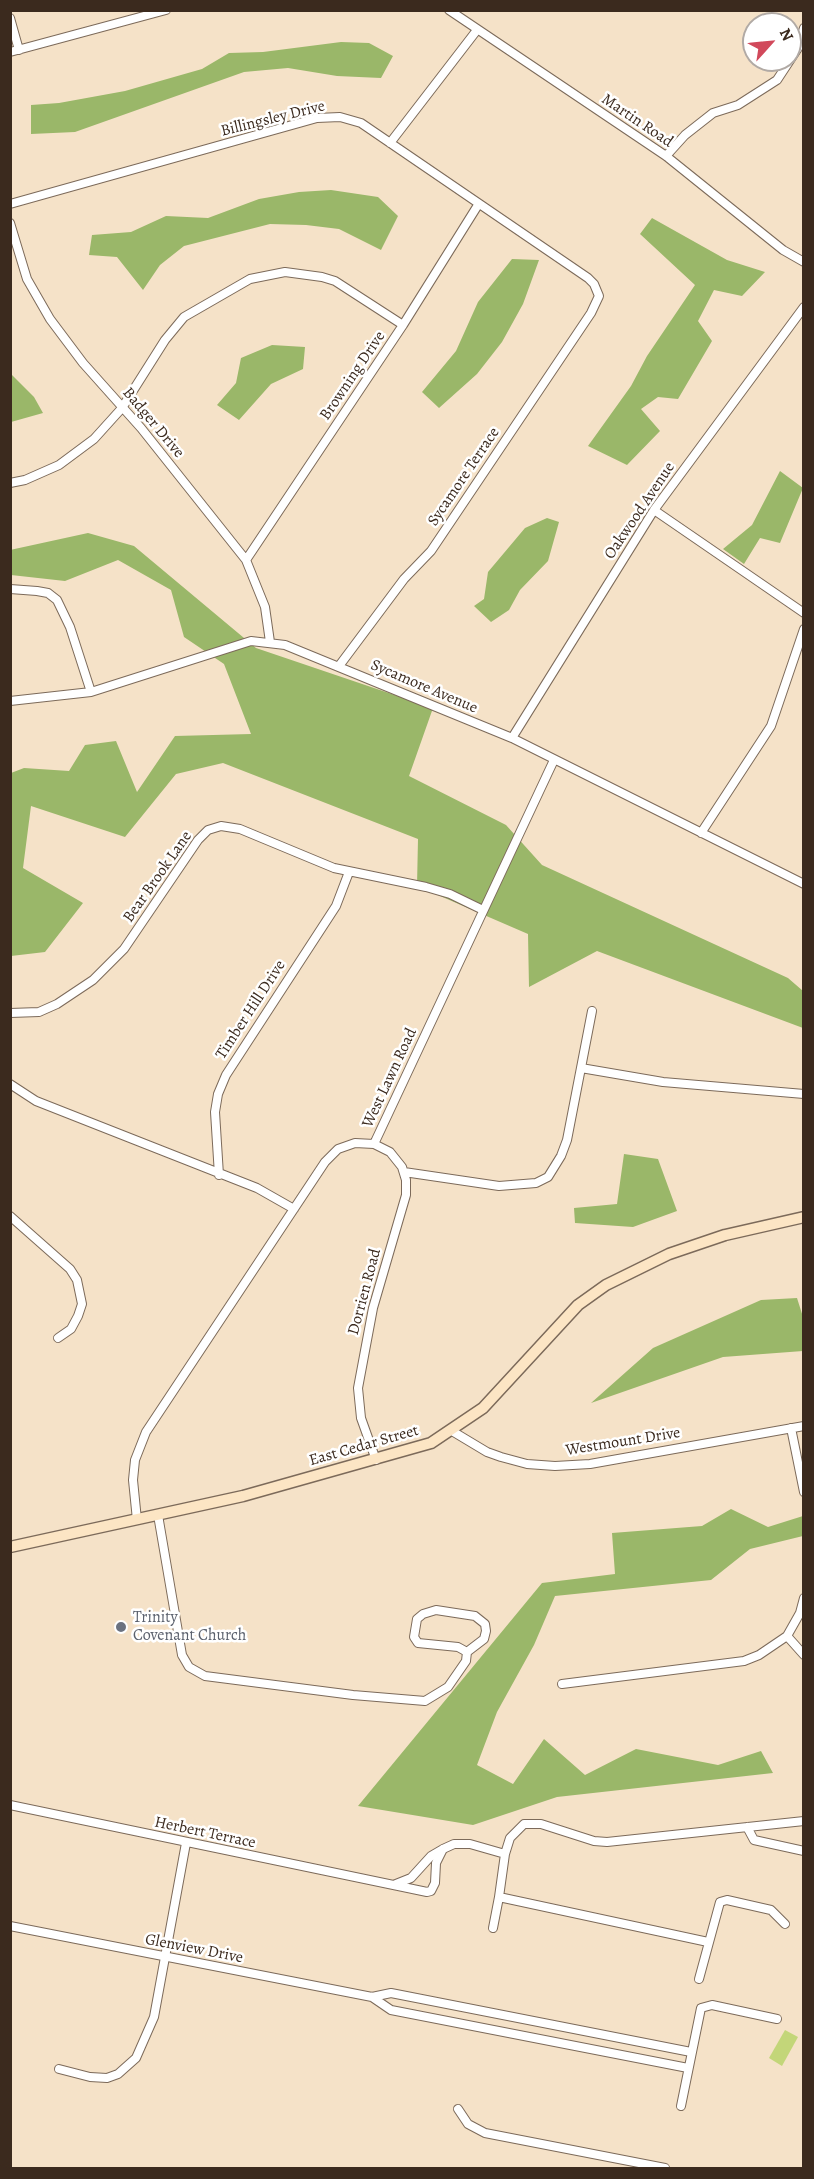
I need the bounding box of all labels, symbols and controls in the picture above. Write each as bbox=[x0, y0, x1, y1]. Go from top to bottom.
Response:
north arrow bbox=[742, 12, 802, 72]
text: N bbox=[774, 25, 799, 45]
street label: Martin Road bbox=[598, 90, 676, 152]
street label: Billingsley Drive bbox=[219, 97, 327, 141]
street label: Browning Drive bbox=[316, 328, 390, 424]
street label: Badger Drive bbox=[118, 384, 188, 462]
street label: Sycamore Terrace bbox=[424, 424, 504, 530]
street label: Oakwood Avenue bbox=[600, 459, 680, 563]
street label: Sycamore Avenue bbox=[368, 656, 480, 718]
street label: Bear Brook Lane bbox=[119, 828, 197, 926]
street label: Timber Hill Drive bbox=[212, 957, 290, 1063]
street label: West Lawn Road bbox=[359, 1025, 421, 1131]
street label: Dorrien Road bbox=[344, 1247, 386, 1337]
street label: East Cedar Street bbox=[307, 1421, 421, 1471]
street label: Westmount Drive bbox=[564, 1423, 682, 1461]
place label: Trinity Covenant Church bbox=[133, 1608, 246, 1646]
marker: Trinity Covenant Church bbox=[114, 1620, 128, 1634]
street label: Herbert Terrace bbox=[153, 1813, 257, 1853]
street label: Glenview Drive bbox=[143, 1930, 245, 1968]

